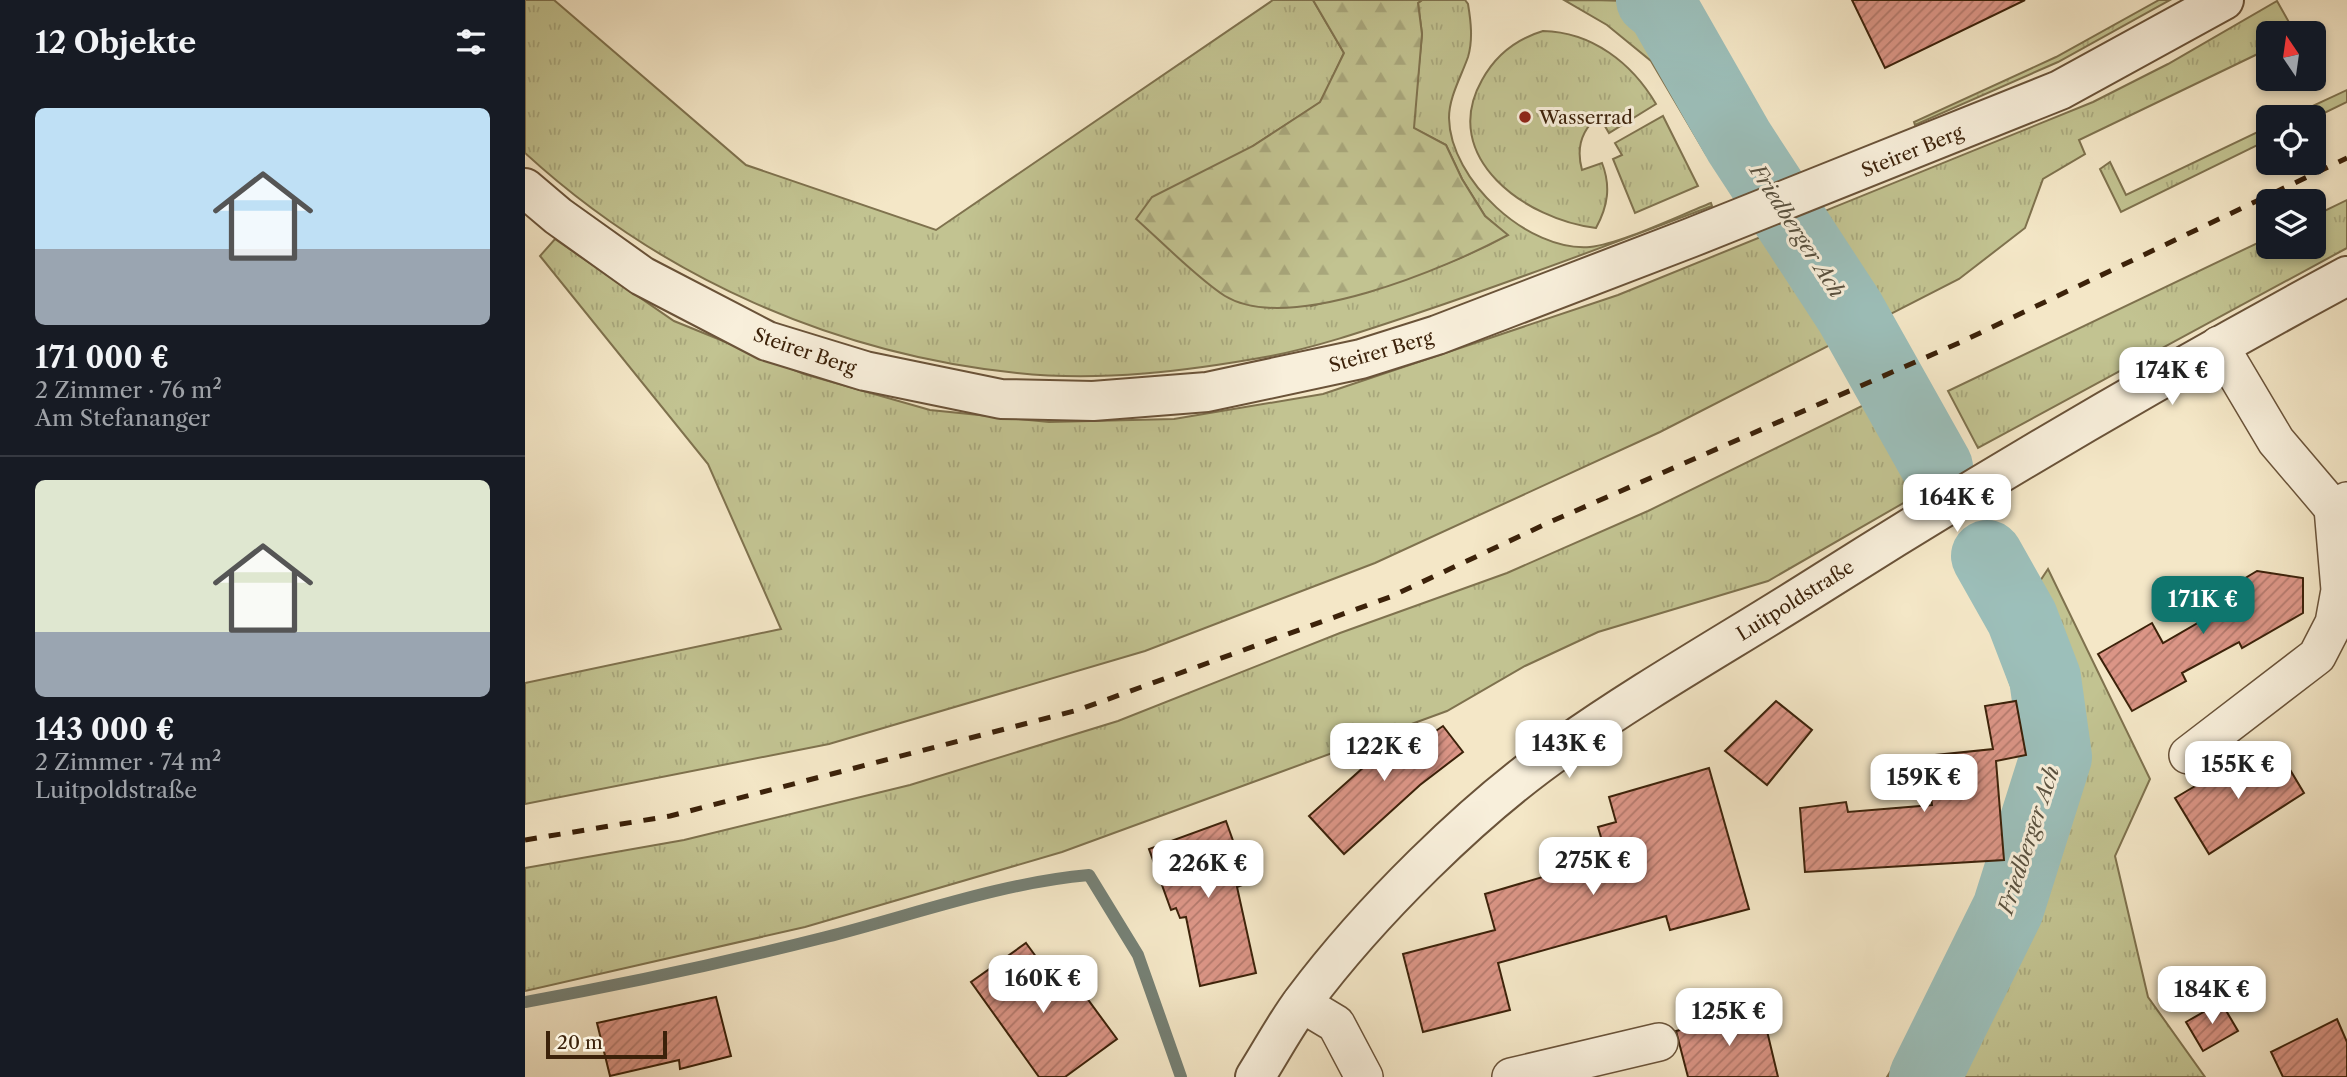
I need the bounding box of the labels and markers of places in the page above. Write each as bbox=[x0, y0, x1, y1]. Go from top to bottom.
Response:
place label: Wasserrad bbox=[1538, 106, 1633, 129]
marker: Wasserrad bbox=[1517, 109, 1533, 125]
pin: 174K € bbox=[2115, 348, 2229, 407]
pin: 164K € bbox=[1900, 475, 2014, 534]
pin: 171K € bbox=[2146, 576, 2260, 636]
pin: 143K € bbox=[1512, 720, 1626, 780]
pin: 122K € bbox=[1327, 724, 1441, 783]
pin: 155K € bbox=[2181, 742, 2295, 801]
pin: 159K € bbox=[1867, 754, 1981, 814]
pin: 275K € bbox=[1536, 838, 1650, 897]
pin: 226K € bbox=[1151, 841, 1265, 900]
pin: 160K € bbox=[986, 956, 1100, 1015]
pin: 184K € bbox=[2155, 967, 2269, 1026]
pin: 125K € bbox=[1672, 988, 1786, 1048]

